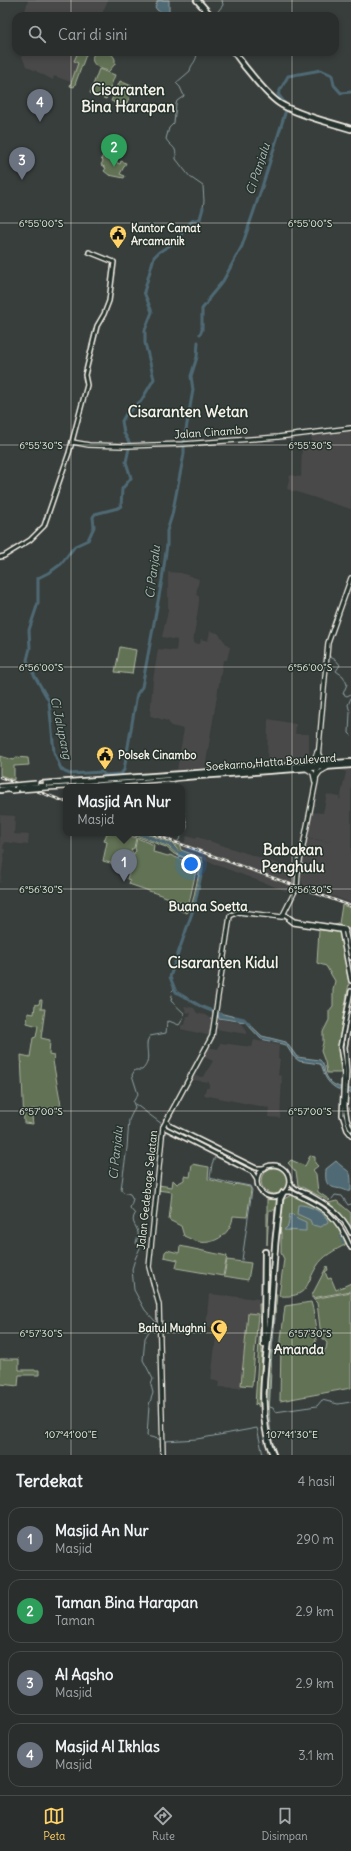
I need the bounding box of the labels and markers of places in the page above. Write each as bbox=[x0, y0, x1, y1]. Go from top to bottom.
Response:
pin: 4 bbox=[27, 89, 53, 122]
pin: 2 bbox=[101, 134, 127, 167]
pin: 3 bbox=[9, 147, 35, 180]
place label: Kantor Camat Arcamanik bbox=[131, 221, 201, 248]
public building icon: Kantor Camat Arcamanik bbox=[108, 224, 128, 249]
public building icon: Polsek Cinambo bbox=[95, 745, 115, 770]
place label: Polsek Cinambo bbox=[118, 748, 196, 762]
pin: 1 bbox=[111, 849, 137, 882]
mosque icon: Baitul Mughni bbox=[209, 1318, 229, 1343]
place label: Baitul Mughni bbox=[138, 1321, 206, 1336]

